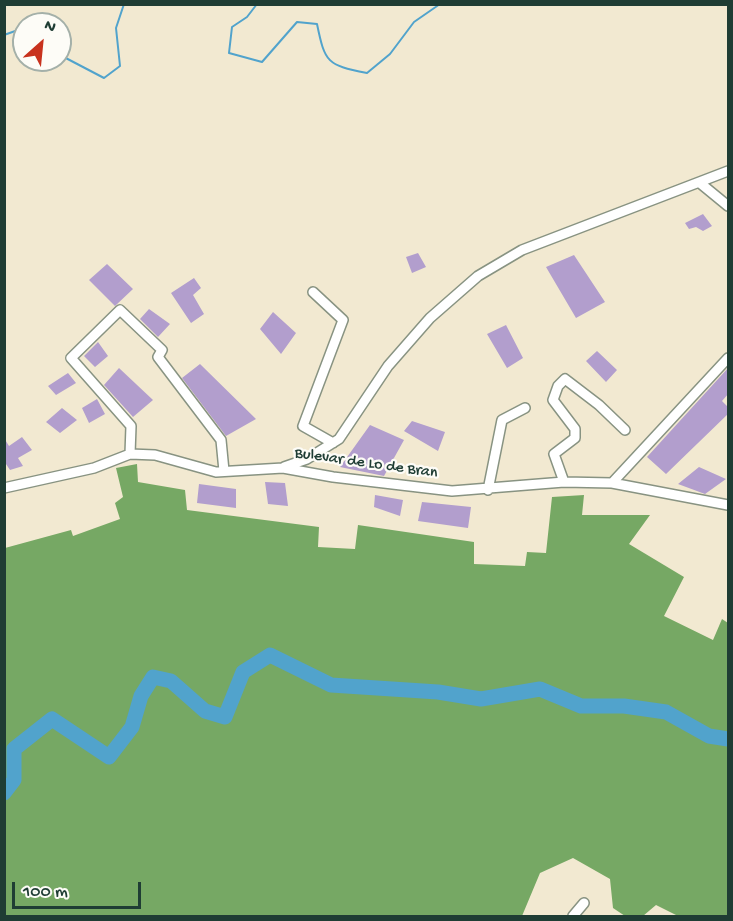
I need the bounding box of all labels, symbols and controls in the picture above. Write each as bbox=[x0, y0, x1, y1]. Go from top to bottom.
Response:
north arrow bbox=[12, 12, 72, 72]
text: N bbox=[41, 16, 58, 38]
street label: Bulevar de Lo de Bran bbox=[293, 444, 439, 484]
scale bar bbox=[15, 870, 144, 908]
text: 100 m bbox=[23, 882, 68, 903]

